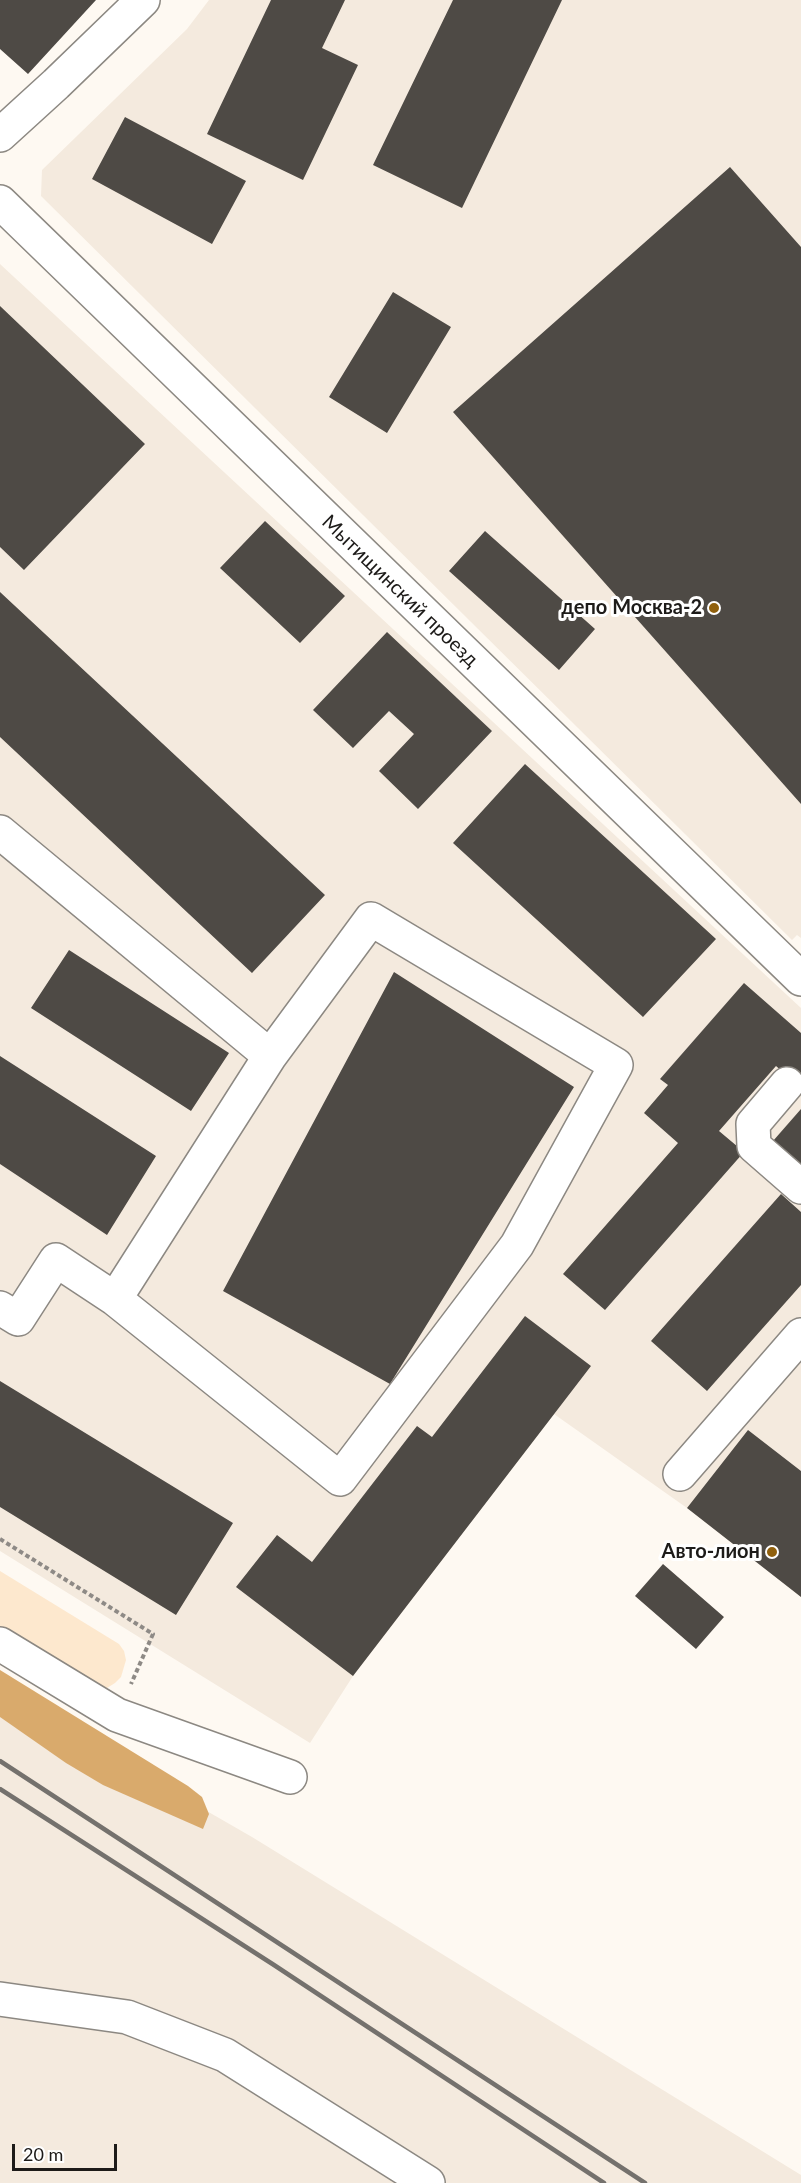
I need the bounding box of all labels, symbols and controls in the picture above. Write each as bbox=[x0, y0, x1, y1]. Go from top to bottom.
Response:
street label: Мытищинский проезд bbox=[317, 510, 483, 672]
place label: депо Москва-2 bbox=[561, 596, 702, 620]
marker: депо Москва-2 bbox=[707, 601, 721, 615]
place label: Авто-лион bbox=[662, 1540, 760, 1564]
marker: Авто-лион bbox=[765, 1545, 779, 1559]
scale bar bbox=[15, 2132, 120, 2170]
text: 20 m bbox=[23, 2143, 63, 2165]

